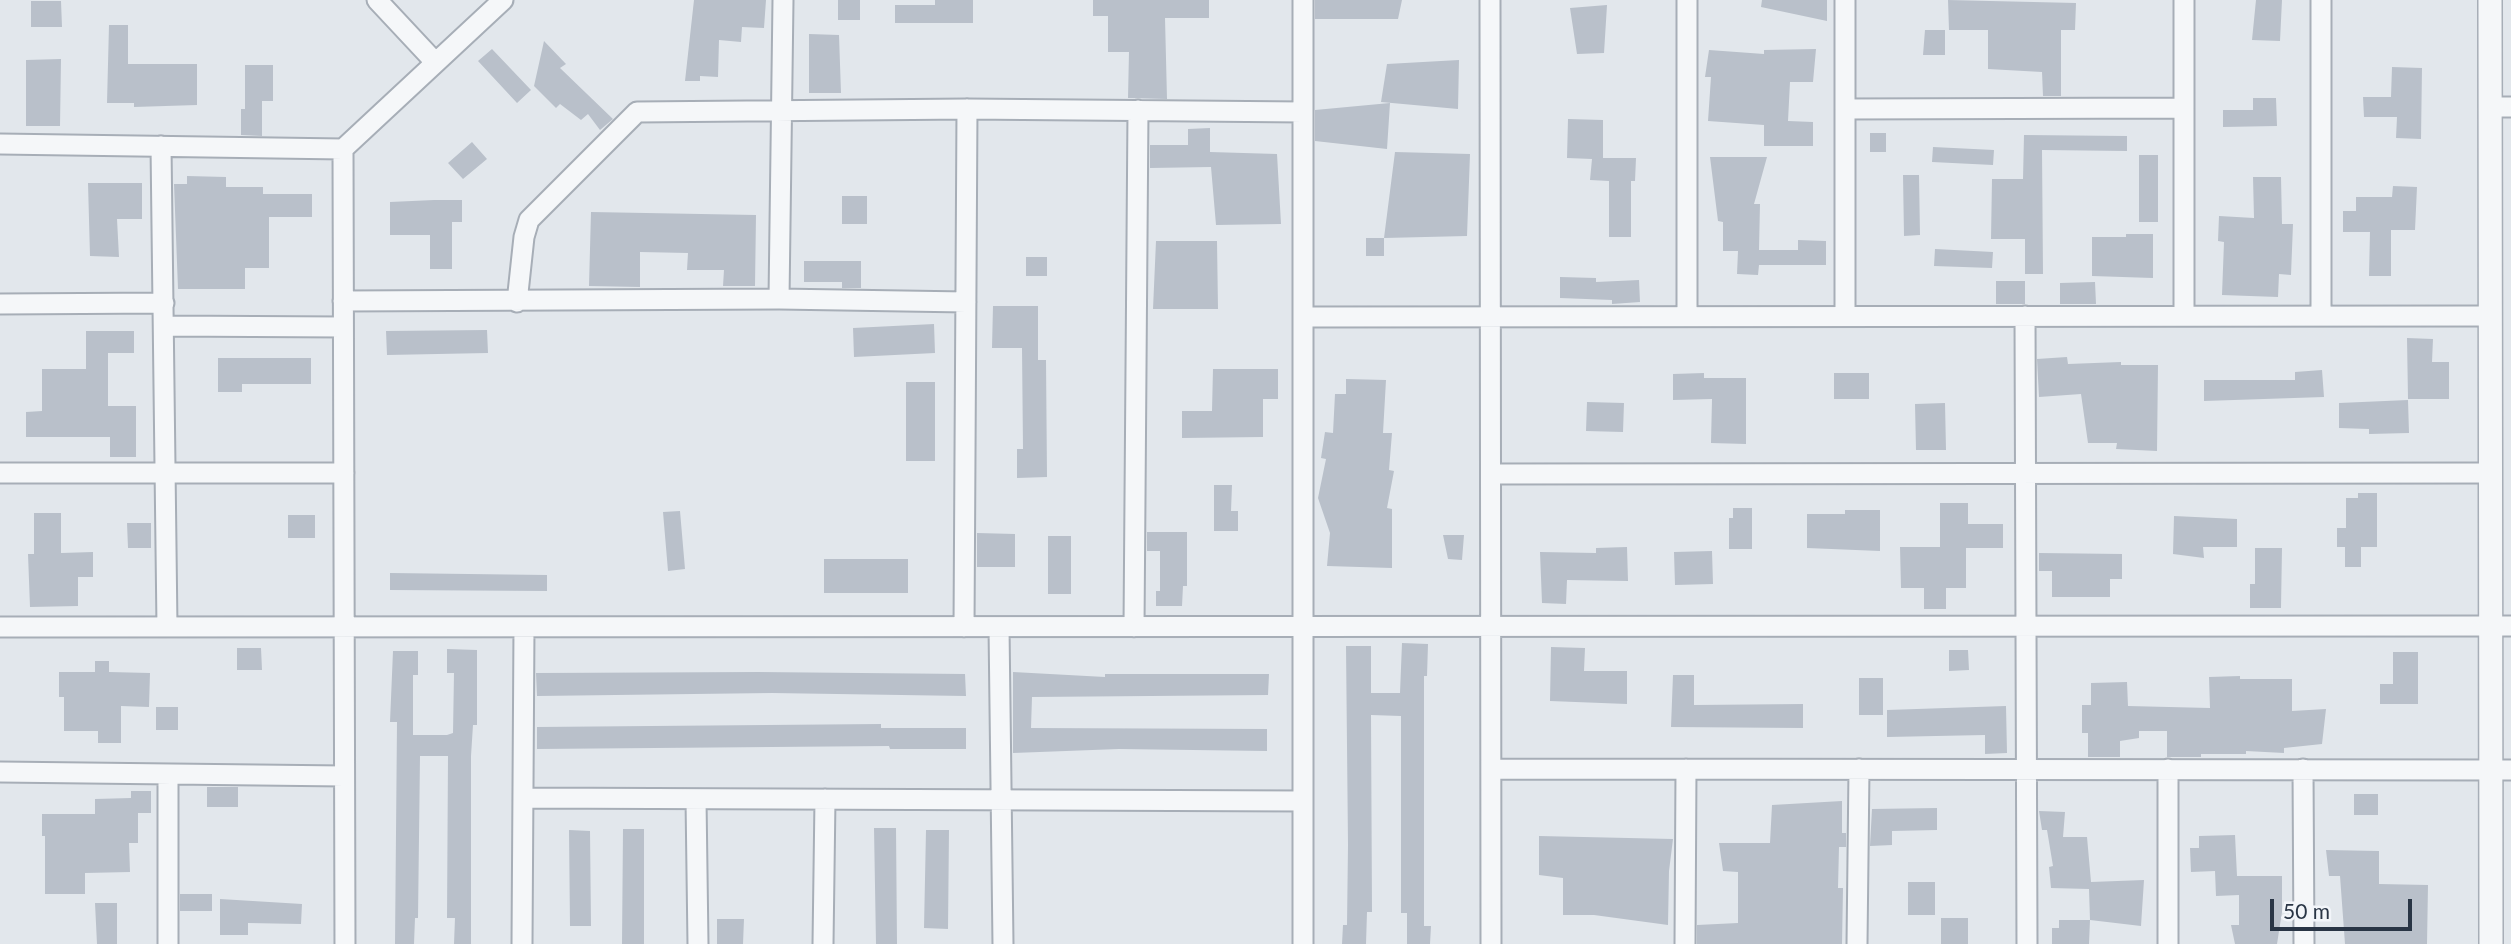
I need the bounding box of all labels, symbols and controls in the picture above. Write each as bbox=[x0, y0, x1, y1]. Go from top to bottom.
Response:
scale bar bbox=[2273, 884, 2415, 928]
text: 50 m bbox=[2283, 898, 2330, 923]

